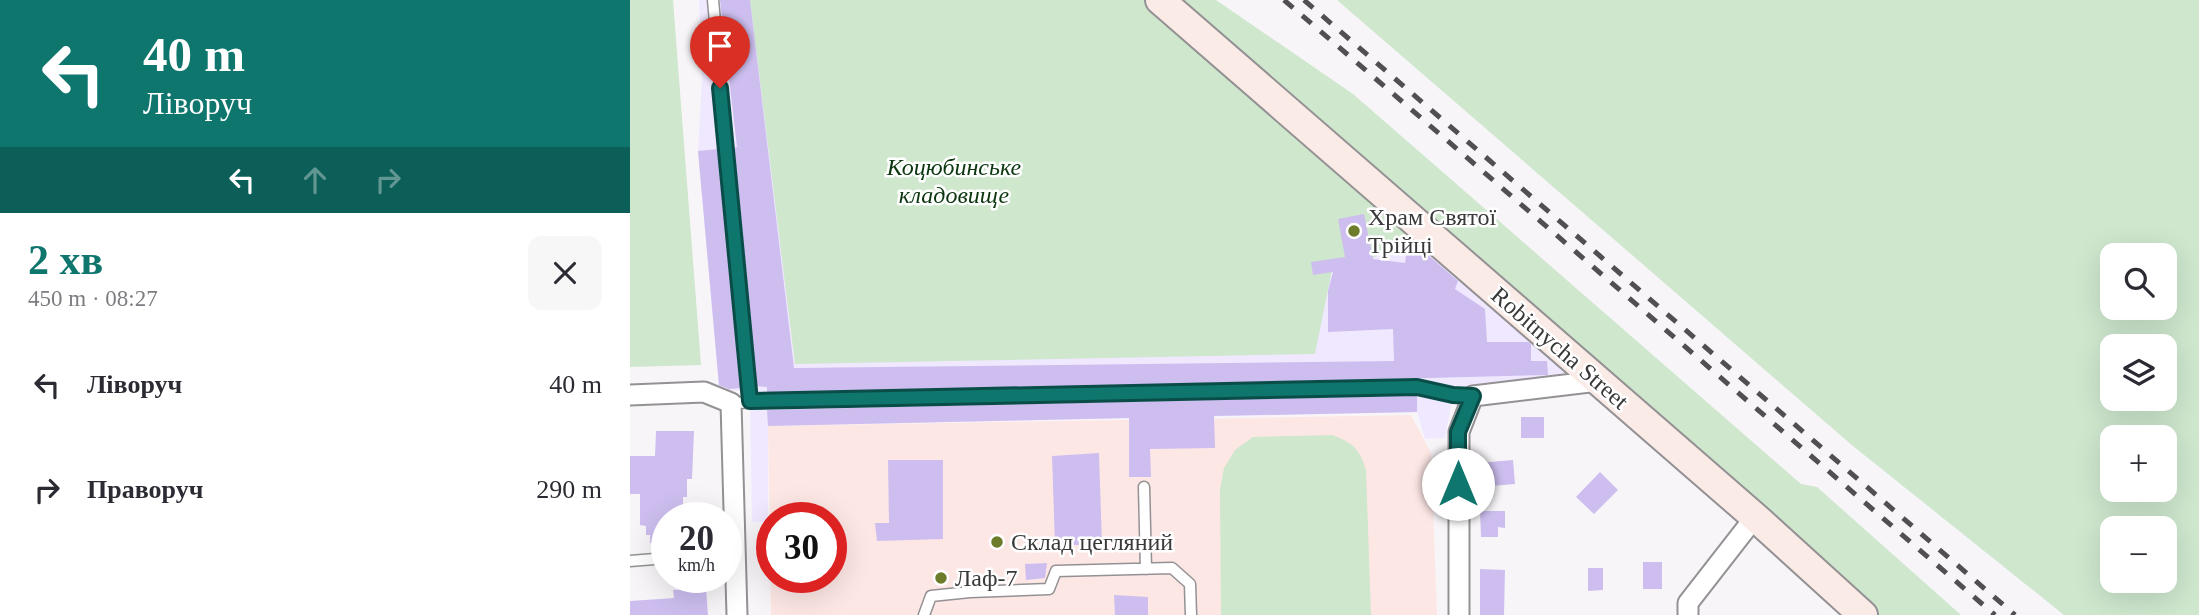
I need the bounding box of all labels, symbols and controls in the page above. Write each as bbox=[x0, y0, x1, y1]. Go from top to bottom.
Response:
pin bbox=[690, 16, 750, 88]
text: 40 m bbox=[143, 27, 245, 82]
icon: arrive bbox=[701, 27, 739, 65]
icon: left bbox=[28, 28, 119, 119]
text: Ліворуч bbox=[143, 85, 252, 121]
park label: Коцюбинське кладовище bbox=[886, 154, 1022, 208]
icon: left bbox=[223, 161, 261, 199]
icon: ahead bbox=[296, 161, 334, 199]
icon: right bbox=[369, 161, 407, 199]
place label: Храм Святої Трійці bbox=[1368, 204, 1496, 258]
marker: Храм Святої Трійці bbox=[1346, 223, 1362, 239]
button: close bbox=[528, 236, 602, 310]
text: 2 хв bbox=[28, 237, 103, 283]
map controls bbox=[2100, 243, 2177, 593]
button: search bbox=[2100, 243, 2177, 320]
street label: Robitnycha Street bbox=[1486, 282, 1634, 415]
text: 450 m · 08:27 bbox=[28, 286, 158, 311]
button: layers bbox=[2100, 334, 2177, 411]
icon: left bbox=[28, 366, 66, 404]
text: Ліворуч bbox=[87, 370, 182, 399]
text: 40 m bbox=[549, 370, 602, 399]
button: + bbox=[2100, 425, 2177, 502]
position arrow bbox=[1421, 447, 1495, 521]
icon: right bbox=[28, 471, 66, 509]
text: Праворуч bbox=[87, 475, 203, 504]
text: 290 m bbox=[536, 475, 602, 504]
speed limit sign: 30 bbox=[756, 502, 847, 593]
button: − bbox=[2100, 516, 2177, 593]
text: 20 bbox=[679, 519, 714, 558]
place label: Склад цегляний bbox=[1011, 529, 1173, 555]
marker: Склад цегляний bbox=[989, 534, 1005, 550]
text: km/h bbox=[678, 555, 715, 575]
place label: Лаф-7 bbox=[955, 565, 1017, 591]
marker: Лаф-7 bbox=[933, 570, 949, 586]

